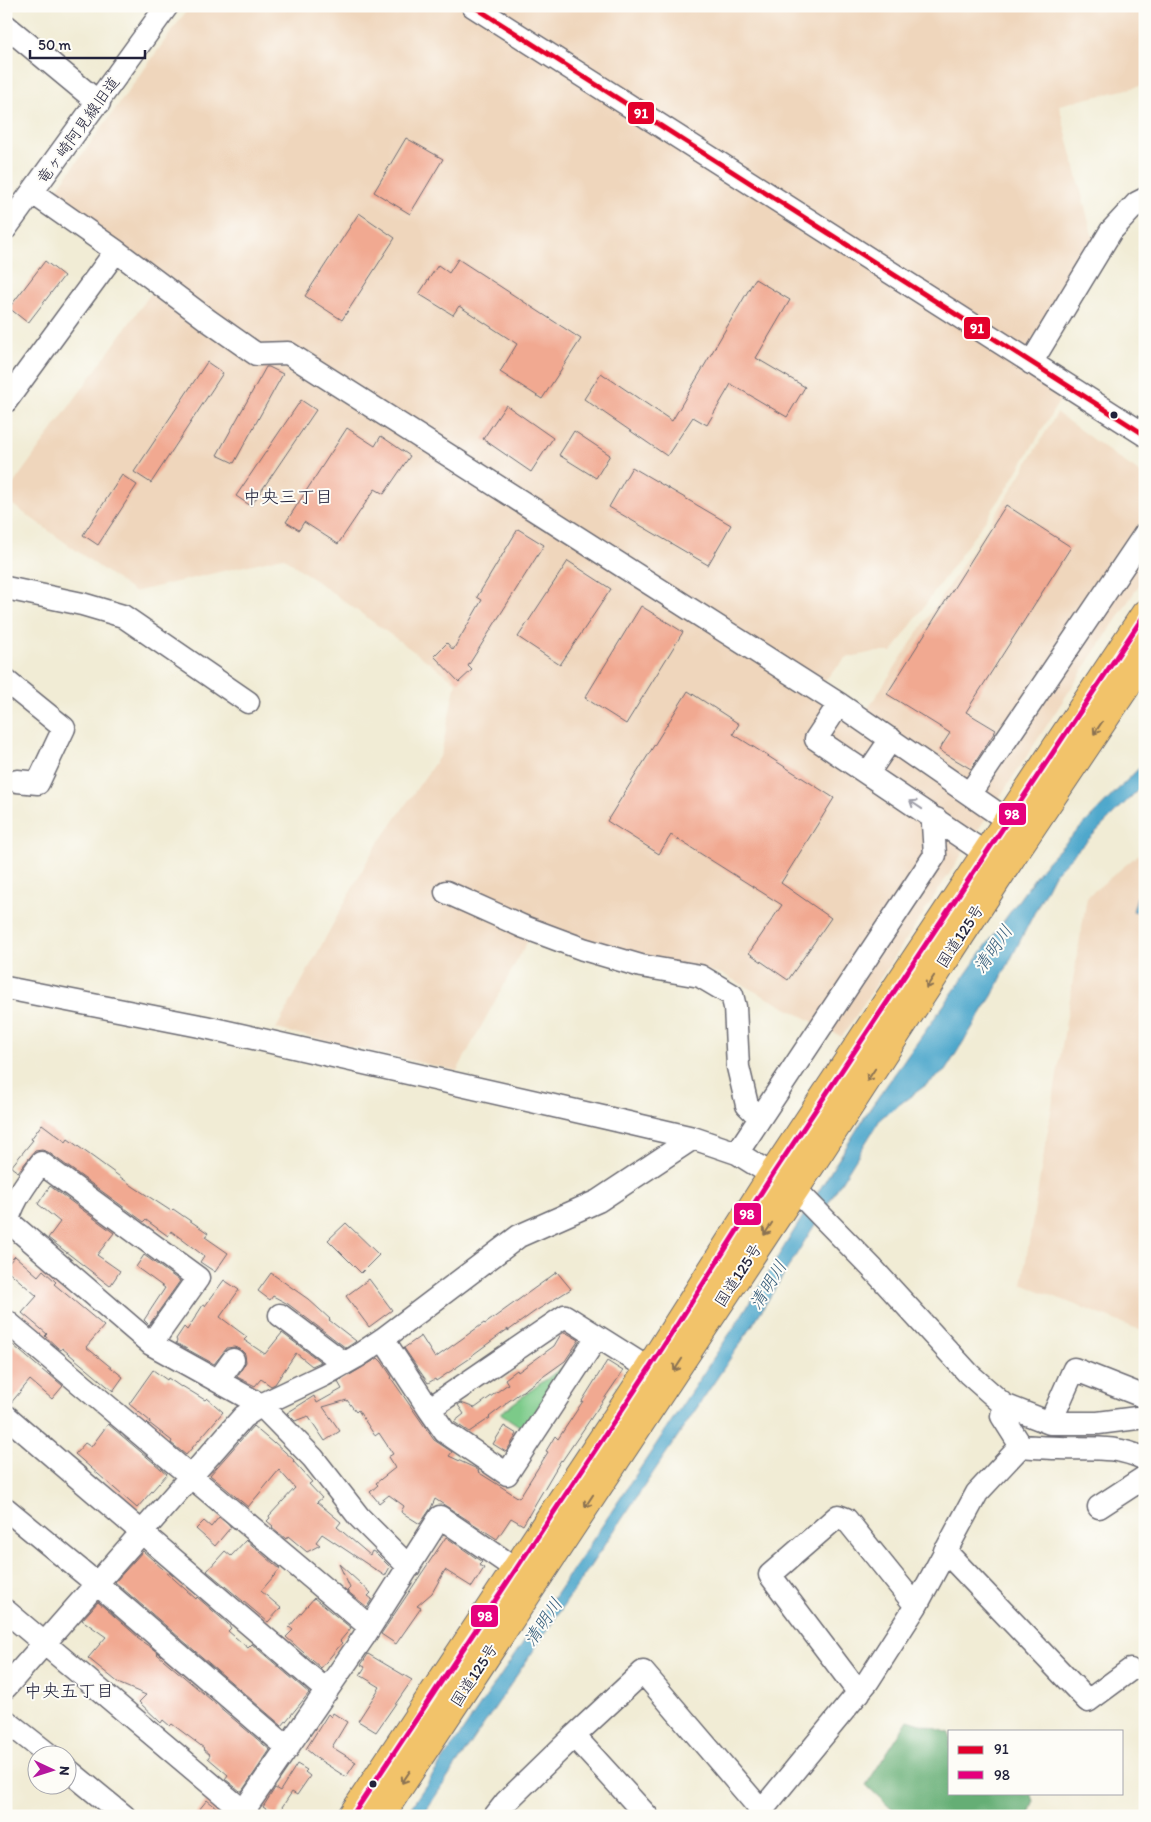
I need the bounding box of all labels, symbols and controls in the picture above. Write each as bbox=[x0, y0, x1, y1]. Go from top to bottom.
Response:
scale bar bbox=[30, 28, 145, 60]
text: 50 m bbox=[38, 36, 71, 54]
street label: 竜ヶ崎阿見線旧道 bbox=[33, 73, 123, 187]
line badge: 91 bbox=[627, 101, 655, 125]
text: 91 bbox=[634, 105, 648, 122]
line badge: 91 bbox=[963, 316, 991, 340]
text: 91 bbox=[970, 320, 984, 337]
unlabelled marker bbox=[1109, 410, 1119, 420]
district label: 中央三丁目 bbox=[243, 486, 333, 508]
one-way arrow bbox=[1093, 721, 1103, 735]
one-way arrow bbox=[909, 800, 923, 810]
line badge: 98 bbox=[998, 802, 1027, 826]
text: 98 bbox=[1005, 806, 1020, 823]
street label: 国道125号 bbox=[932, 901, 988, 971]
water label: 清明川 bbox=[969, 921, 1017, 977]
one-way arrow bbox=[925, 975, 936, 989]
one-way arrow bbox=[865, 1067, 875, 1081]
line badge: 98 bbox=[733, 1202, 762, 1226]
text: 98 bbox=[740, 1206, 755, 1223]
one-way arrow bbox=[763, 1222, 773, 1236]
street label: 国道125号 bbox=[710, 1240, 766, 1310]
water label: 清明川 bbox=[744, 1256, 792, 1314]
one-way arrow bbox=[673, 1358, 684, 1372]
one-way arrow bbox=[584, 1493, 594, 1507]
water label: 清明川 bbox=[519, 1593, 567, 1651]
line badge: 98 bbox=[470, 1604, 499, 1628]
text: 98 bbox=[478, 1608, 493, 1625]
street label: 国道125号 bbox=[446, 1640, 502, 1710]
district label: 中央五丁目 bbox=[24, 1680, 114, 1702]
legend bbox=[948, 1730, 1124, 1794]
text: 91 bbox=[994, 1740, 1009, 1758]
north arrow bbox=[28, 1744, 78, 1794]
text: N bbox=[56, 1766, 73, 1776]
text: 98 bbox=[994, 1766, 1010, 1784]
one-way arrow bbox=[401, 1770, 411, 1784]
unlabelled marker bbox=[368, 1779, 378, 1789]

